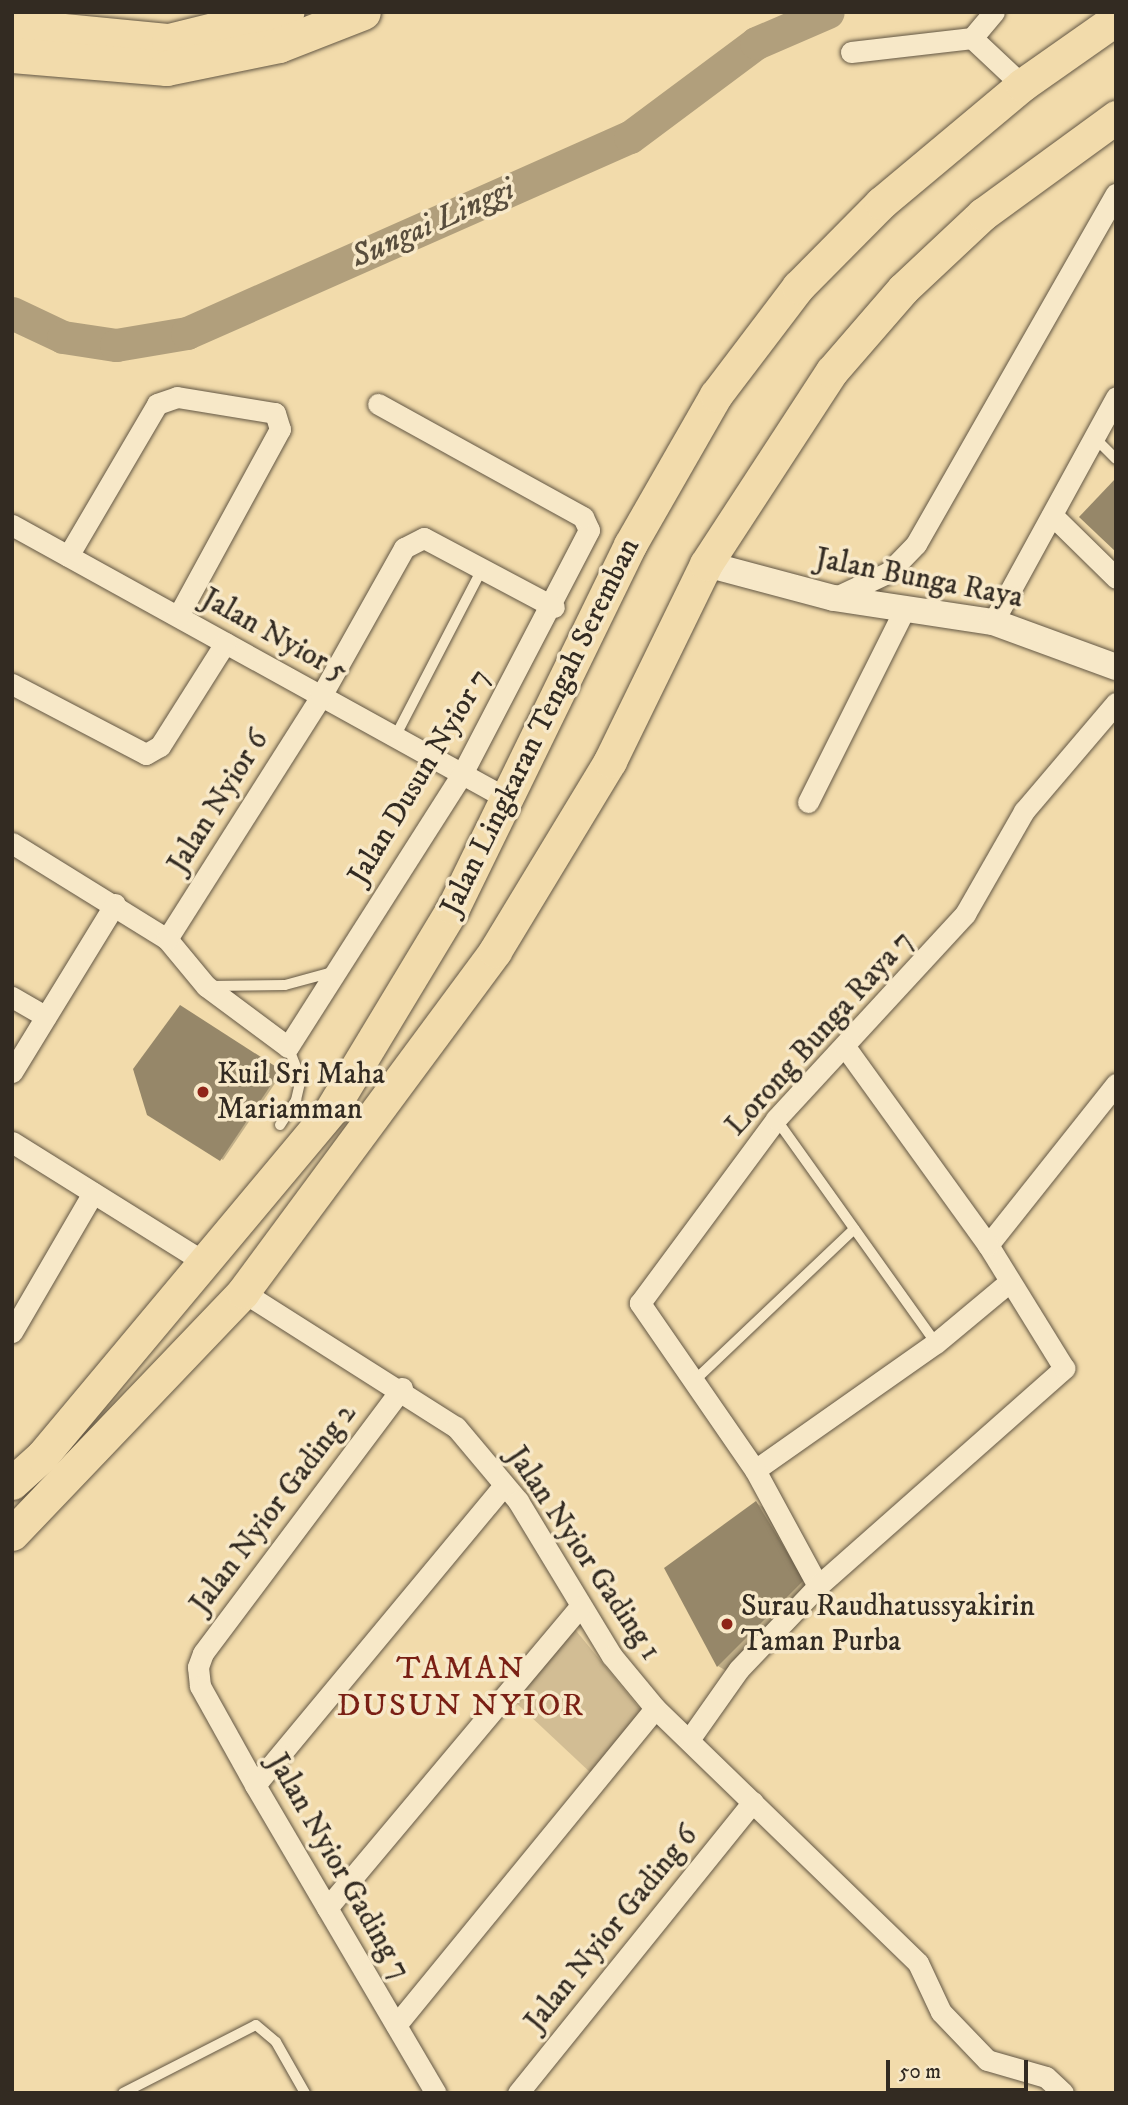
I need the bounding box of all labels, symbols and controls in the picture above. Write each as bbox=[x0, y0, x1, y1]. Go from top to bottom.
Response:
water label: Sungai Linggi bbox=[345, 171, 521, 277]
street label: Jalan Lingkaran Tengah Seremban bbox=[434, 533, 648, 921]
street label: Jalan Bunga Raya bbox=[812, 541, 1026, 617]
street label: Jalan Nyior 5 bbox=[195, 581, 353, 691]
street label: Jalan Dusun Nyior 7 bbox=[341, 663, 499, 891]
street label: Jalan Nyior 6 bbox=[161, 724, 277, 880]
street label: Lorong Bunga Raya 7 bbox=[719, 924, 921, 1144]
place label: Kuil Sri Maha Mariamman bbox=[217, 1057, 385, 1128]
marker: Kuil Sri Maha Mariamman bbox=[195, 1084, 211, 1100]
street label: Jalan Nyior Gading 2 bbox=[183, 1397, 365, 1621]
street label: Jalan Nyior Gading 1 bbox=[498, 1440, 668, 1668]
place label: Surau Raudhatussyakirin Taman Purba bbox=[741, 1589, 1035, 1660]
marker: Surau Raudhatussyakirin Taman Purba bbox=[719, 1616, 735, 1632]
district label: TAMAN DUSUN NYIOR bbox=[338, 1651, 584, 1726]
street label: Jalan Nyior Gading 7 bbox=[259, 1748, 417, 1986]
street label: Jalan Nyior Gading 6 bbox=[518, 1819, 706, 2039]
scale bar bbox=[890, 2046, 1032, 2090]
text: 50 m bbox=[899, 2059, 941, 2085]

